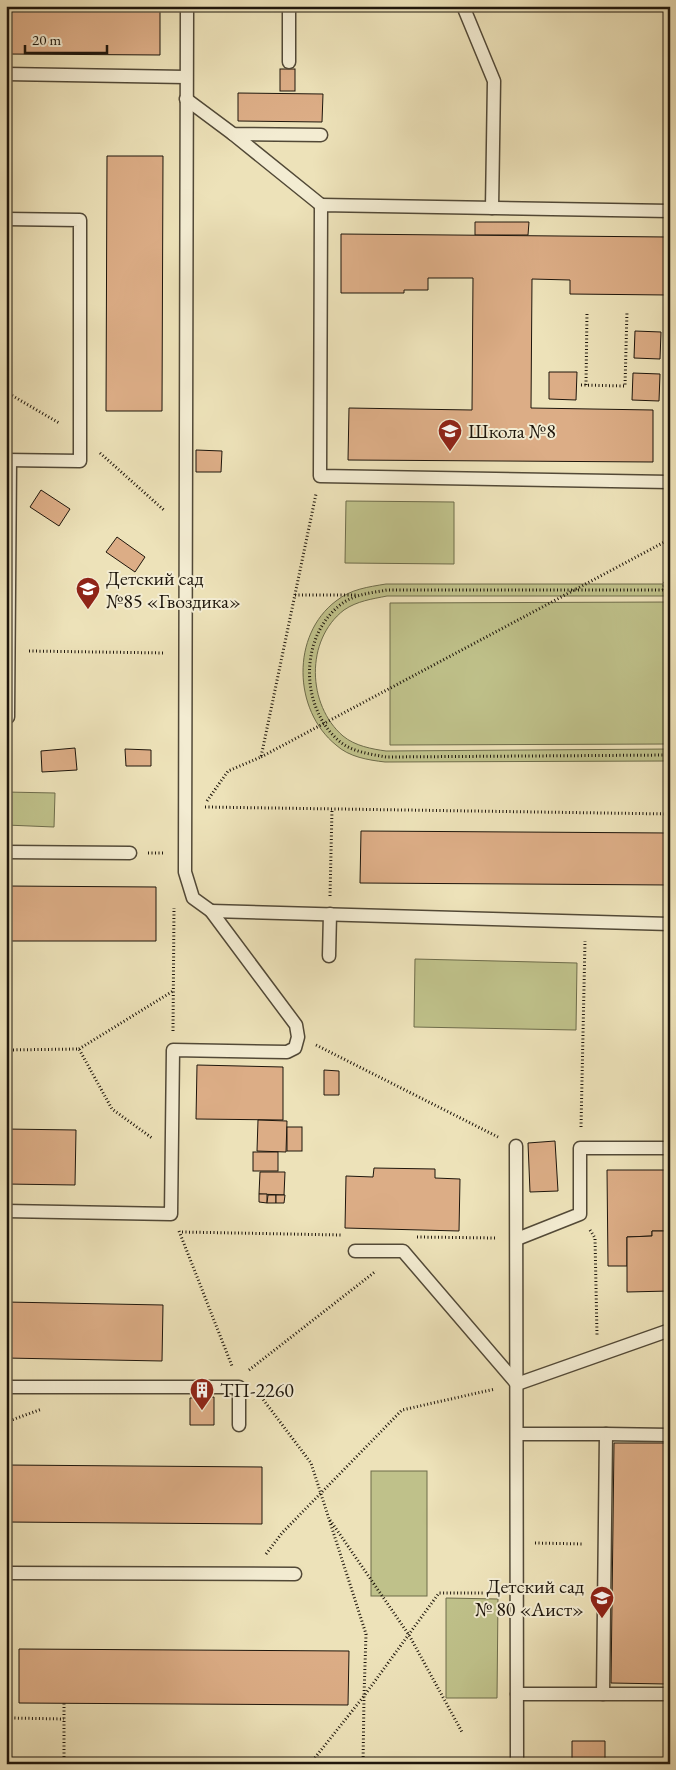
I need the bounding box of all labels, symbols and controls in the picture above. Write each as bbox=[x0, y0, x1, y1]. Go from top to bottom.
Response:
scale bar bbox=[25, 22, 108, 54]
text: 20 m bbox=[32, 30, 61, 49]
school or university icon: Школа №8 bbox=[437, 418, 463, 452]
place label: Школа №8 bbox=[468, 418, 556, 444]
place label: Детский сад №85 «Гвоздика» bbox=[106, 565, 241, 614]
school or university icon: Детский сад №85 «Гвоздика» bbox=[75, 576, 101, 610]
building icon: ТП-2260 bbox=[189, 1377, 215, 1411]
place label: ТП-2260 bbox=[220, 1377, 294, 1403]
place label: Детский сад № 80 «Аист» bbox=[475, 1573, 584, 1622]
school or university icon: Детский сад № 80 «Аист» bbox=[589, 1585, 615, 1619]

